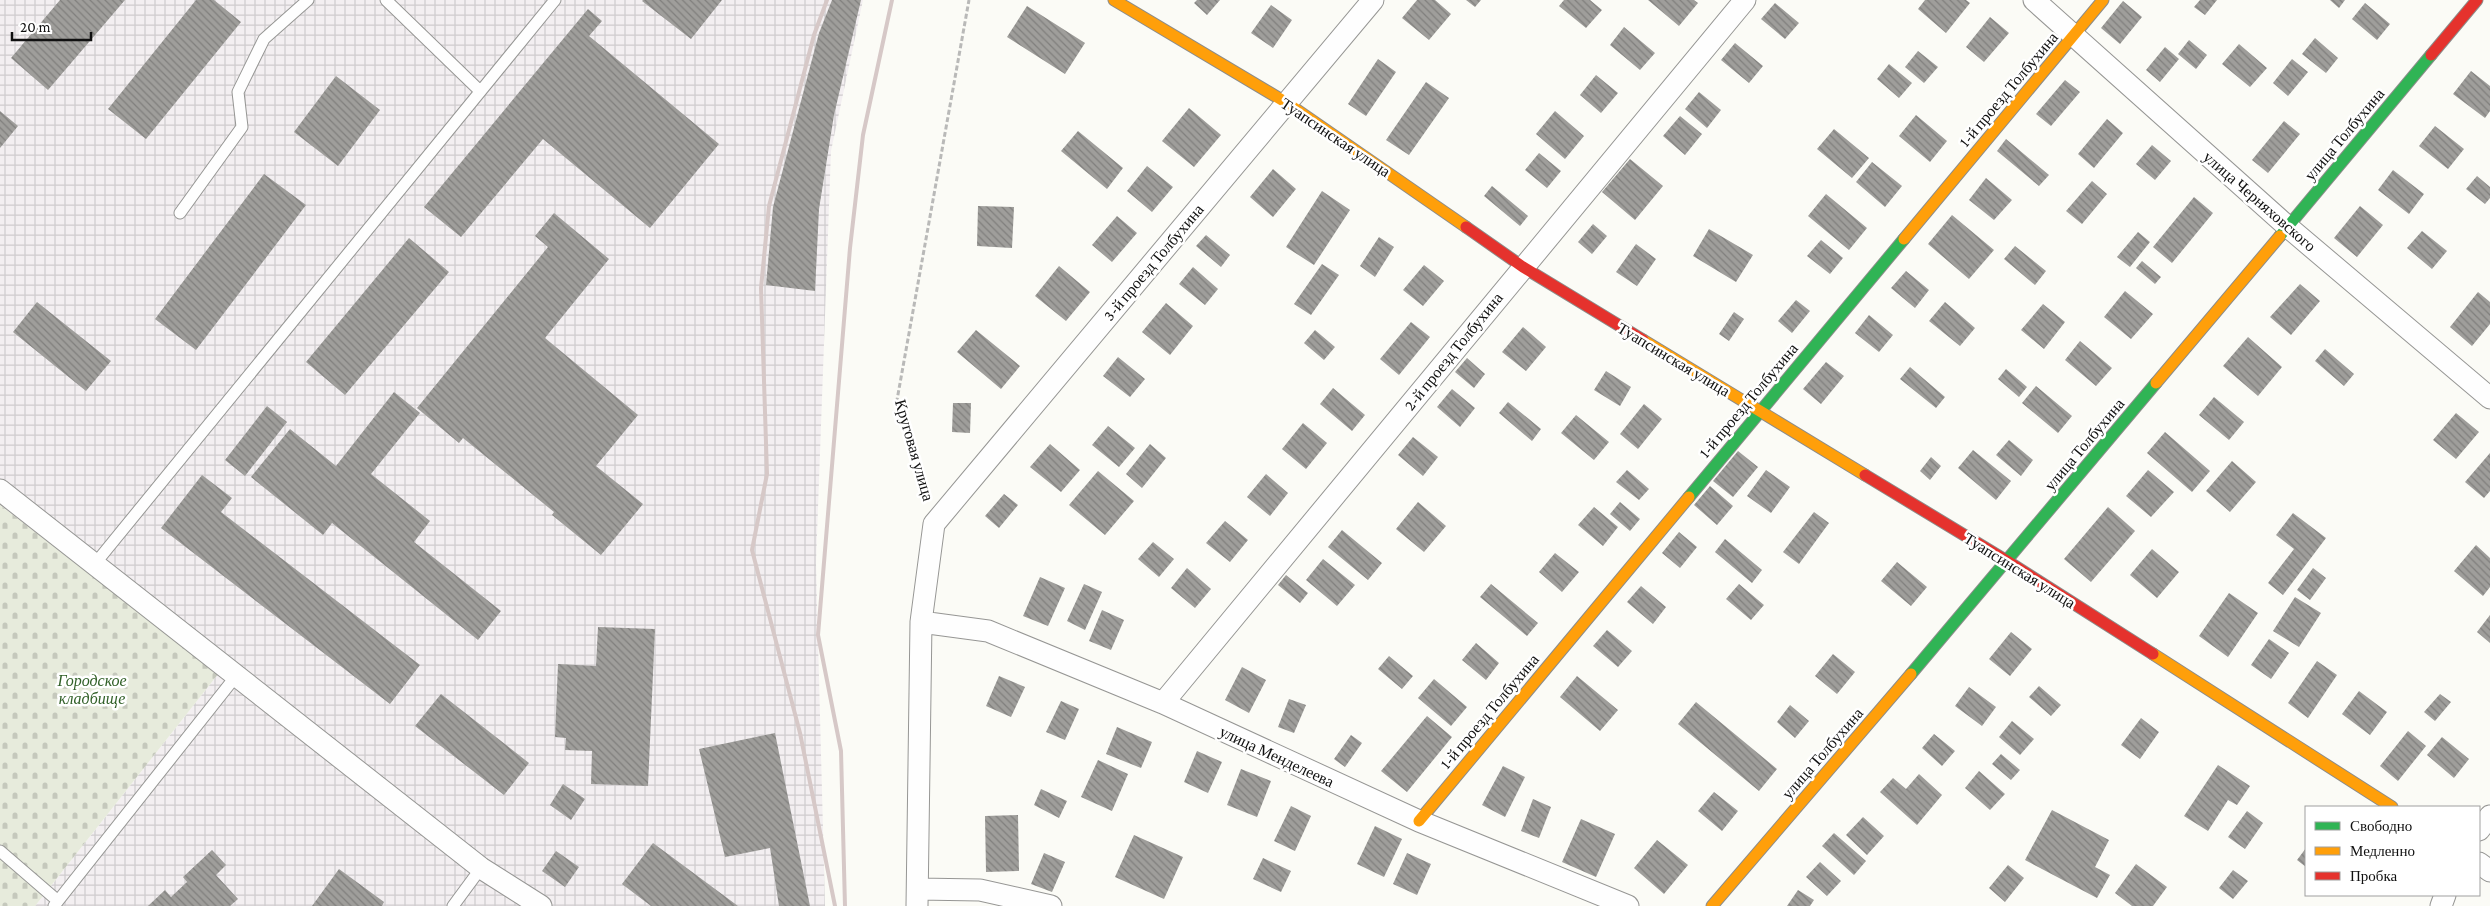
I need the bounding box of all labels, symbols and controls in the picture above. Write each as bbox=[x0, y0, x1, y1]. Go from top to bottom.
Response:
scale bar bbox=[12, 10, 91, 42]
text: 20 m bbox=[20, 19, 51, 35]
street label: 1-й проезд Толбухина bbox=[1956, 29, 2062, 151]
street label: улица Толбухина bbox=[2301, 85, 2388, 184]
street label: Туапсинская улица bbox=[1277, 95, 1394, 181]
street label: улица Черняховского bbox=[2199, 148, 2319, 255]
street label: 3-й проезд Толбухина bbox=[1100, 201, 1208, 324]
street label: 2-й проезд Толбухина bbox=[1401, 289, 1507, 414]
street label: Туапсинская улица bbox=[1614, 319, 1733, 401]
street label: 1-й проезд Толбухина bbox=[1696, 340, 1802, 462]
street label: улица Толбухина bbox=[2041, 395, 2128, 494]
street label: Круговая улица bbox=[891, 397, 937, 503]
street label: Туапсинская улица bbox=[1960, 529, 2079, 612]
street label: 1-й проезд Толбухина bbox=[1437, 651, 1543, 773]
park label: Городское кладбище bbox=[56, 672, 127, 708]
street label: улица Толбухина bbox=[1778, 705, 1867, 803]
street label: улица Менделеева bbox=[1217, 723, 1337, 791]
legend bbox=[2305, 806, 2480, 896]
text: Свободно bbox=[2350, 818, 2412, 834]
text: Медленно bbox=[2350, 843, 2415, 859]
text: Пробка bbox=[2350, 868, 2398, 884]

